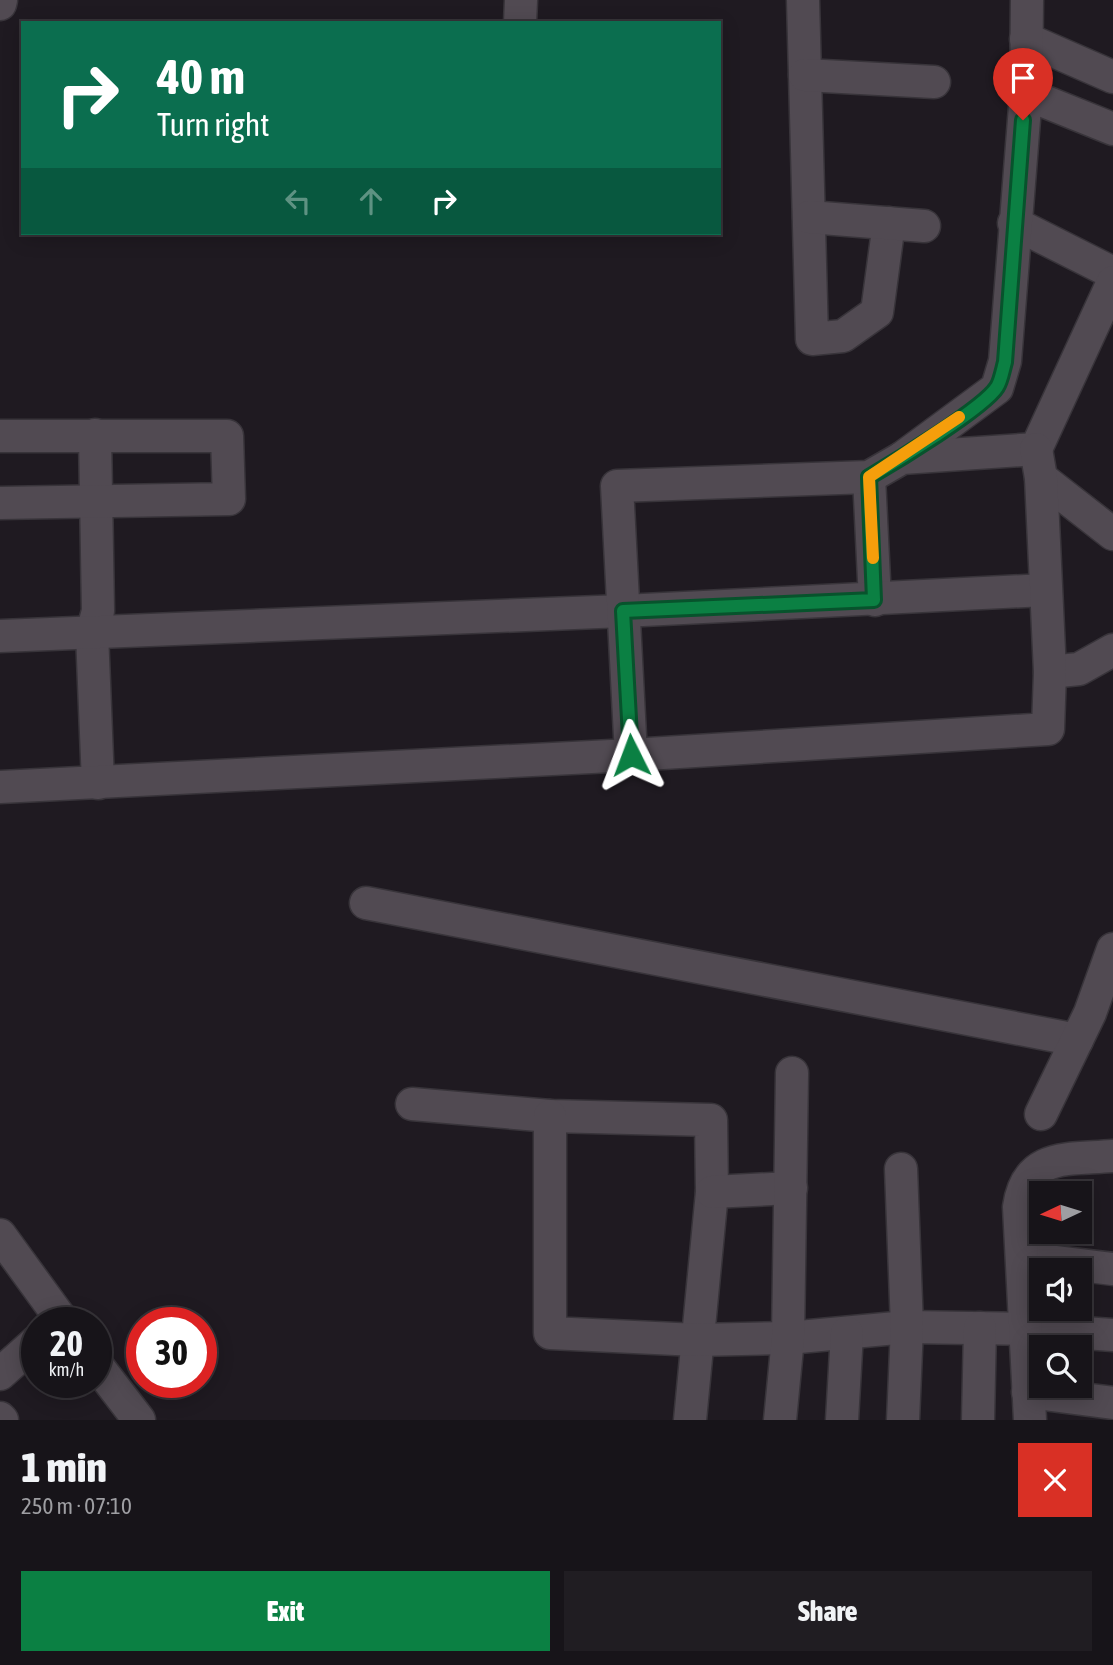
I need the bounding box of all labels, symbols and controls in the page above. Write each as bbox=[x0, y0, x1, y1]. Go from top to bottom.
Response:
text: 40 m bbox=[157, 48, 245, 104]
pin bbox=[993, 48, 1053, 120]
icon: right bbox=[42, 49, 133, 140]
icon: arrive bbox=[1004, 59, 1042, 97]
text: Turn right bbox=[157, 106, 270, 143]
icon: left bbox=[279, 182, 317, 220]
icon: ahead bbox=[352, 182, 390, 220]
icon: right bbox=[425, 182, 463, 220]
position arrow bbox=[594, 718, 668, 792]
north arrow bbox=[1029, 1181, 1092, 1244]
map controls bbox=[1029, 1181, 1092, 1398]
button: sound bbox=[1029, 1258, 1092, 1321]
speed limit sign: 30 bbox=[126, 1307, 217, 1398]
text: 20 bbox=[50, 1323, 83, 1363]
button: search bbox=[1029, 1335, 1092, 1398]
text: km/h bbox=[49, 1359, 84, 1380]
text: 1 min bbox=[21, 1443, 107, 1491]
button: close bbox=[1018, 1443, 1092, 1517]
text: 250 m · 07:10 bbox=[21, 1493, 132, 1519]
button: Exit bbox=[21, 1571, 550, 1651]
button: Share bbox=[564, 1571, 1092, 1651]

